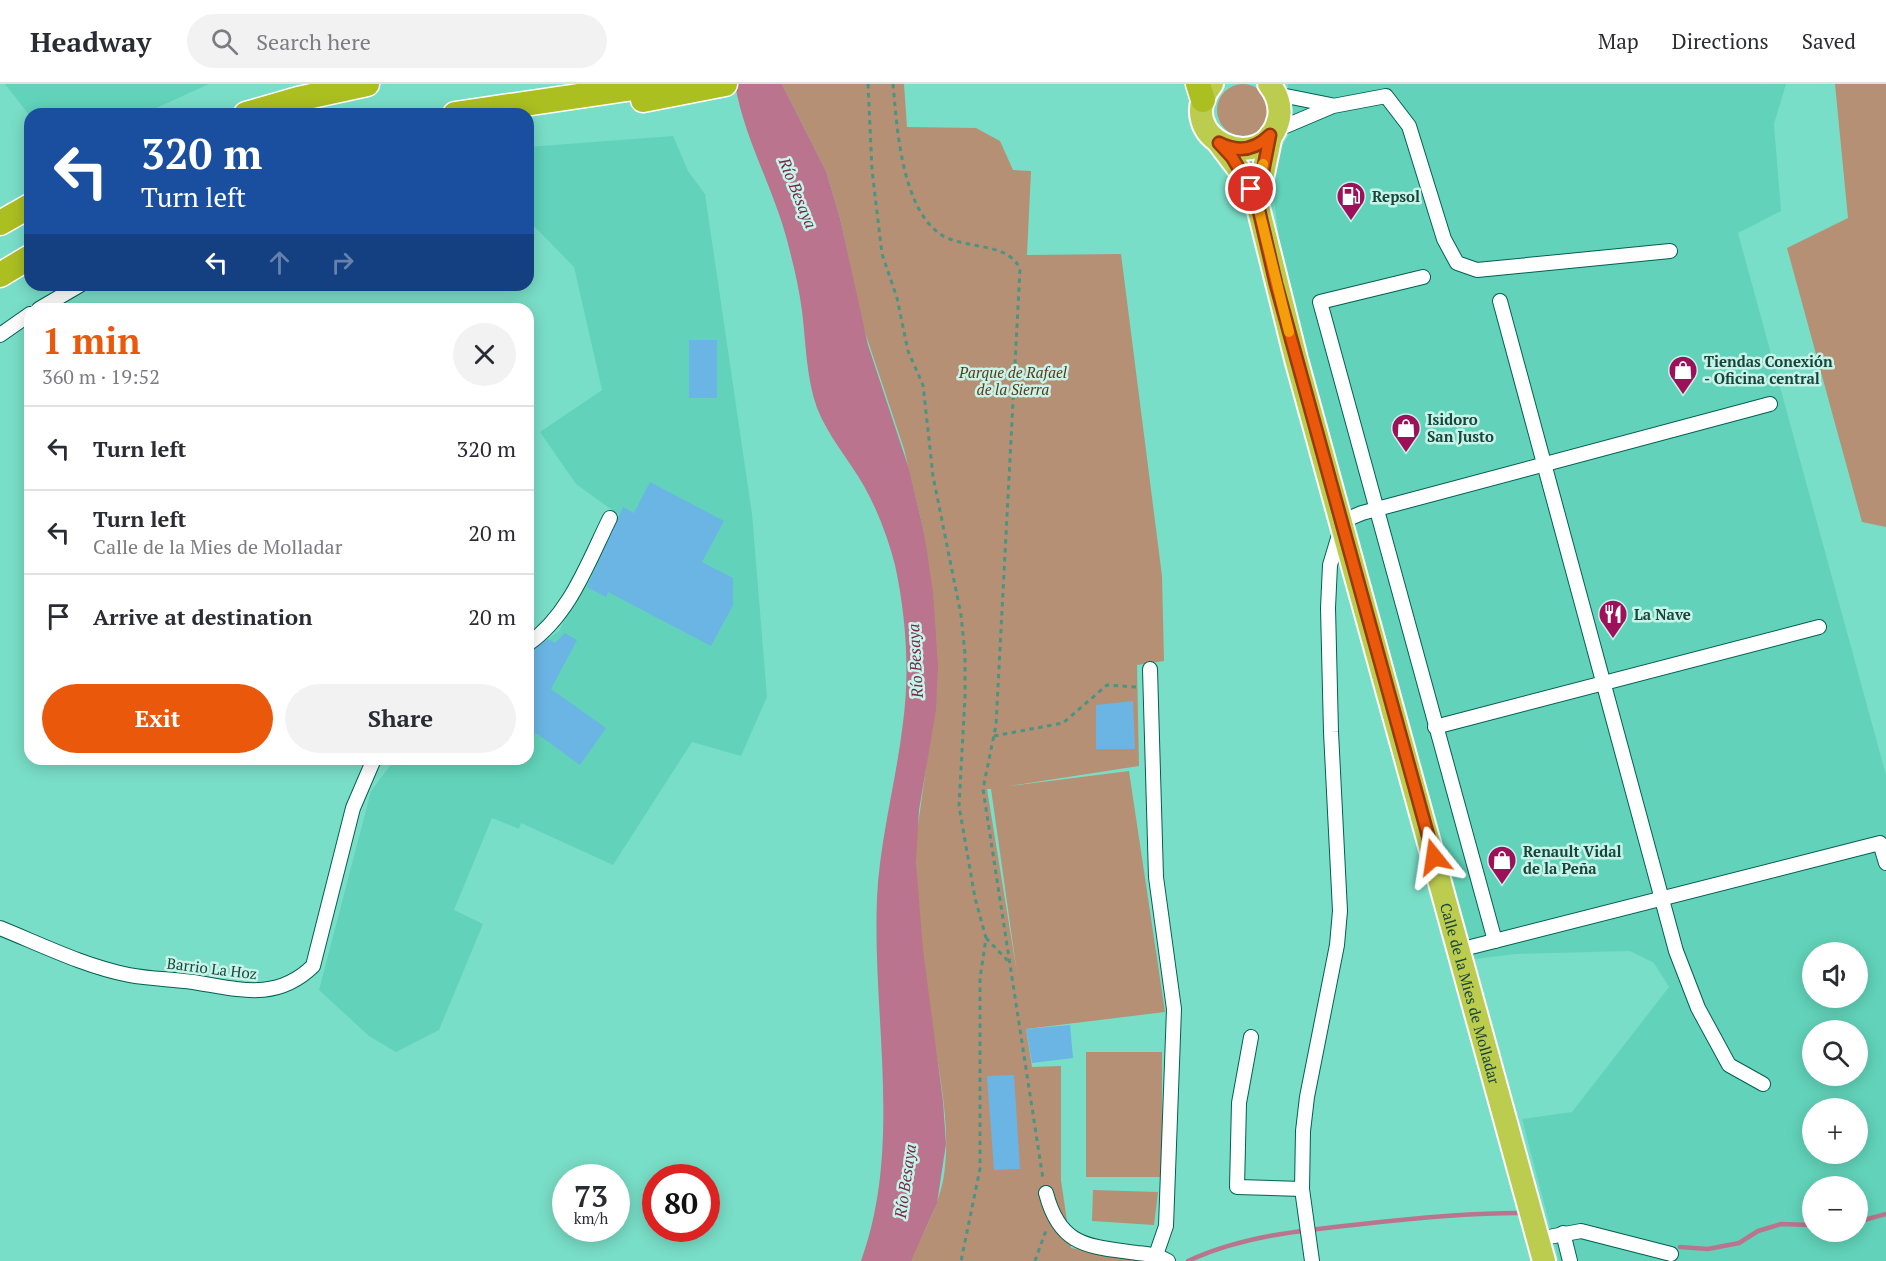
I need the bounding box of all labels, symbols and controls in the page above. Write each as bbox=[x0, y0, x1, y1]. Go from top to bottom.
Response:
search box bbox=[187, 14, 607, 68]
text: Headway bbox=[30, 23, 151, 60]
icon: search bbox=[208, 25, 241, 58]
text: Search here bbox=[256, 27, 371, 56]
text: Map bbox=[1598, 27, 1639, 55]
text: Directions bbox=[1672, 27, 1769, 55]
text: Saved bbox=[1802, 27, 1856, 55]
text: 320 m bbox=[141, 125, 262, 181]
icon: left bbox=[42, 132, 120, 210]
water label: Río Besaya bbox=[773, 153, 822, 232]
pin bbox=[1225, 163, 1276, 214]
icon: arrive bbox=[1234, 172, 1267, 205]
text: Turn left bbox=[141, 179, 246, 215]
fuel station icon: Repsol bbox=[1335, 180, 1367, 222]
place label: Repsol bbox=[1372, 186, 1420, 206]
icon: left bbox=[200, 246, 233, 279]
icon: ahead bbox=[263, 246, 296, 279]
icon: right bbox=[326, 246, 359, 279]
text: 1 min bbox=[42, 317, 140, 364]
button: close bbox=[453, 323, 516, 386]
place label: Tiendas Conexión - Oficina central bbox=[1704, 351, 1833, 388]
shop icon: Tiendas Conexión - Oficina central bbox=[1667, 354, 1699, 396]
park label: Parque de Rafael de la Sierra bbox=[958, 362, 1068, 399]
text: 360 m · 19:52 bbox=[42, 363, 160, 390]
place label: Isidoro San Justo bbox=[1427, 409, 1494, 446]
shop icon: Isidoro San Justo bbox=[1390, 412, 1422, 454]
icon: left bbox=[42, 432, 75, 465]
text: Turn left bbox=[93, 434, 186, 463]
text: 320 m bbox=[456, 434, 516, 463]
text: Turn left bbox=[93, 504, 186, 533]
icon: left bbox=[42, 516, 75, 549]
text: 20 m bbox=[468, 518, 516, 547]
text: Calle de la Mies de Molladar bbox=[93, 533, 342, 560]
restaurant icon: La Nave bbox=[1597, 598, 1629, 640]
icon: arrive bbox=[42, 600, 75, 633]
text: Arrive at destination bbox=[93, 602, 312, 631]
text: 20 m bbox=[468, 602, 516, 631]
place label: La Nave bbox=[1634, 604, 1691, 624]
water label: Río Besaya bbox=[902, 623, 928, 700]
button: Exit bbox=[42, 684, 273, 753]
button: Share bbox=[285, 684, 516, 753]
position arrow bbox=[1402, 825, 1466, 889]
place label: Renault Vidal de la Peña bbox=[1523, 841, 1622, 878]
shop icon: Renault Vidal de la Peña bbox=[1486, 844, 1518, 886]
street label: Calle de la Mies de Molladar bbox=[1436, 900, 1505, 1086]
map controls bbox=[1802, 942, 1868, 1242]
button: sound bbox=[1802, 942, 1868, 1008]
street label: Barrio La Hoz bbox=[166, 953, 258, 983]
button: search bbox=[1802, 1020, 1868, 1086]
button: + bbox=[1802, 1098, 1868, 1164]
water label: Río Besaya bbox=[889, 1143, 921, 1220]
speed limit sign: 80 bbox=[642, 1164, 720, 1242]
text: 73 bbox=[574, 1176, 608, 1216]
button: − bbox=[1802, 1176, 1868, 1242]
text: km/h bbox=[574, 1208, 608, 1228]

